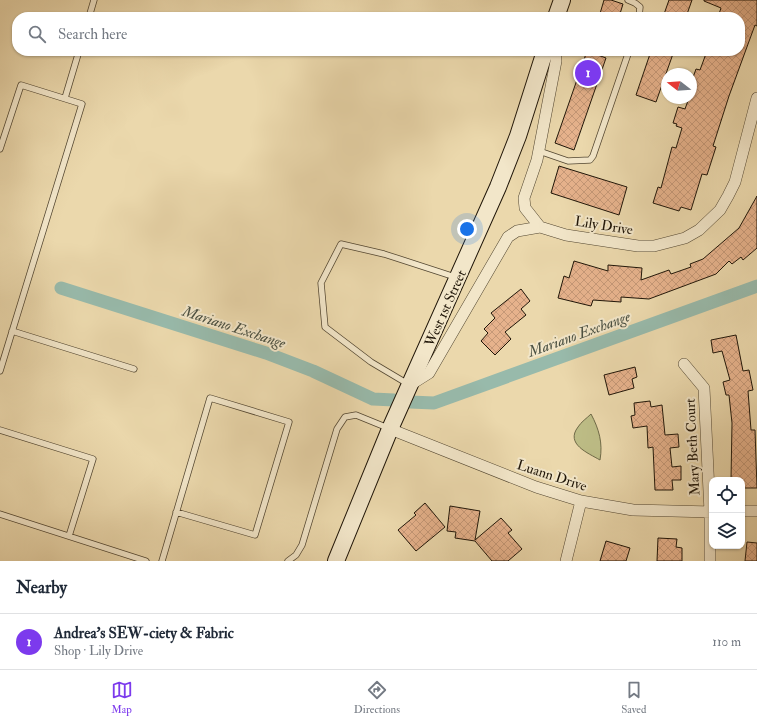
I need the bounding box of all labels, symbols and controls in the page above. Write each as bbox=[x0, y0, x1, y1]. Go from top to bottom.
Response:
search box bbox=[12, 12, 745, 56]
icon: search bbox=[26, 23, 48, 45]
text: Search here bbox=[58, 25, 127, 44]
pin: 1 bbox=[575, 58, 601, 88]
north arrow bbox=[661, 68, 697, 104]
street label: Lily Drive bbox=[574, 213, 634, 239]
your location bbox=[457, 219, 477, 239]
street label: West 1st Street bbox=[421, 267, 470, 350]
water label: Mariano Exchange bbox=[179, 302, 289, 353]
water label: Mariano Exchange bbox=[525, 307, 634, 362]
street label: Mary Beth Court bbox=[681, 397, 705, 496]
street label: Luann Drive bbox=[515, 456, 589, 495]
map controls bbox=[709, 477, 745, 549]
button: locate bbox=[709, 477, 745, 513]
button: layers bbox=[709, 513, 745, 549]
text: Nearby bbox=[16, 577, 67, 598]
text: Andrea's SEW-ciety & Fabric bbox=[54, 624, 234, 643]
text: 1 bbox=[27, 634, 31, 650]
text: 110 m bbox=[712, 634, 741, 650]
text: Shop · Lily Drive bbox=[54, 643, 143, 659]
tab: Map bbox=[111, 679, 133, 716]
tab: Directions bbox=[354, 679, 400, 716]
tab: Saved bbox=[621, 679, 646, 716]

